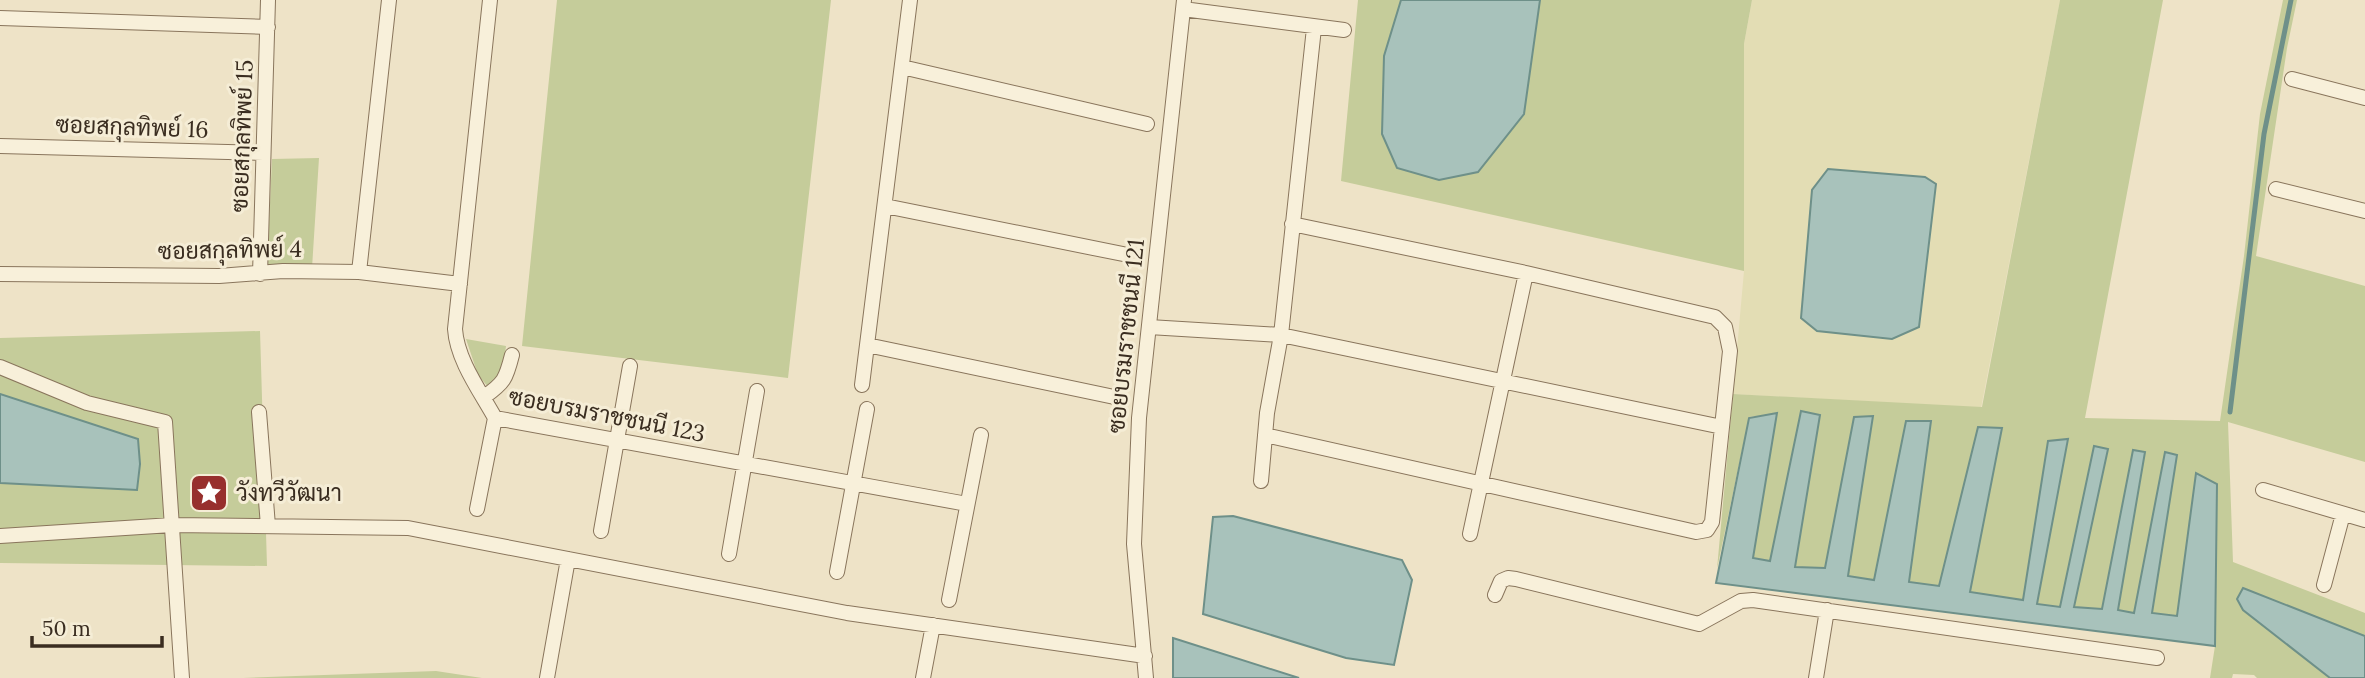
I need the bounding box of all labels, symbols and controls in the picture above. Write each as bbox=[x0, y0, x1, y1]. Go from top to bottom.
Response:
street label: ซอยสกุลทิพย์ 15 bbox=[223, 59, 261, 213]
street label: ซอยสกุลทิพย์ 16 bbox=[55, 108, 209, 146]
street label: ซอยสกุลทิพย์ 4 bbox=[158, 233, 302, 267]
street label: ซอยบรมราชชนนี 121 bbox=[1101, 237, 1150, 435]
street label: ซอยบรมราชชนนี 123 bbox=[506, 381, 708, 448]
place icon: วังทวีวัฒนา bbox=[188, 472, 230, 514]
place label: วังทวีวัฒนา bbox=[236, 478, 342, 507]
scale bar bbox=[32, 604, 161, 648]
text: 50 m bbox=[42, 615, 91, 642]

